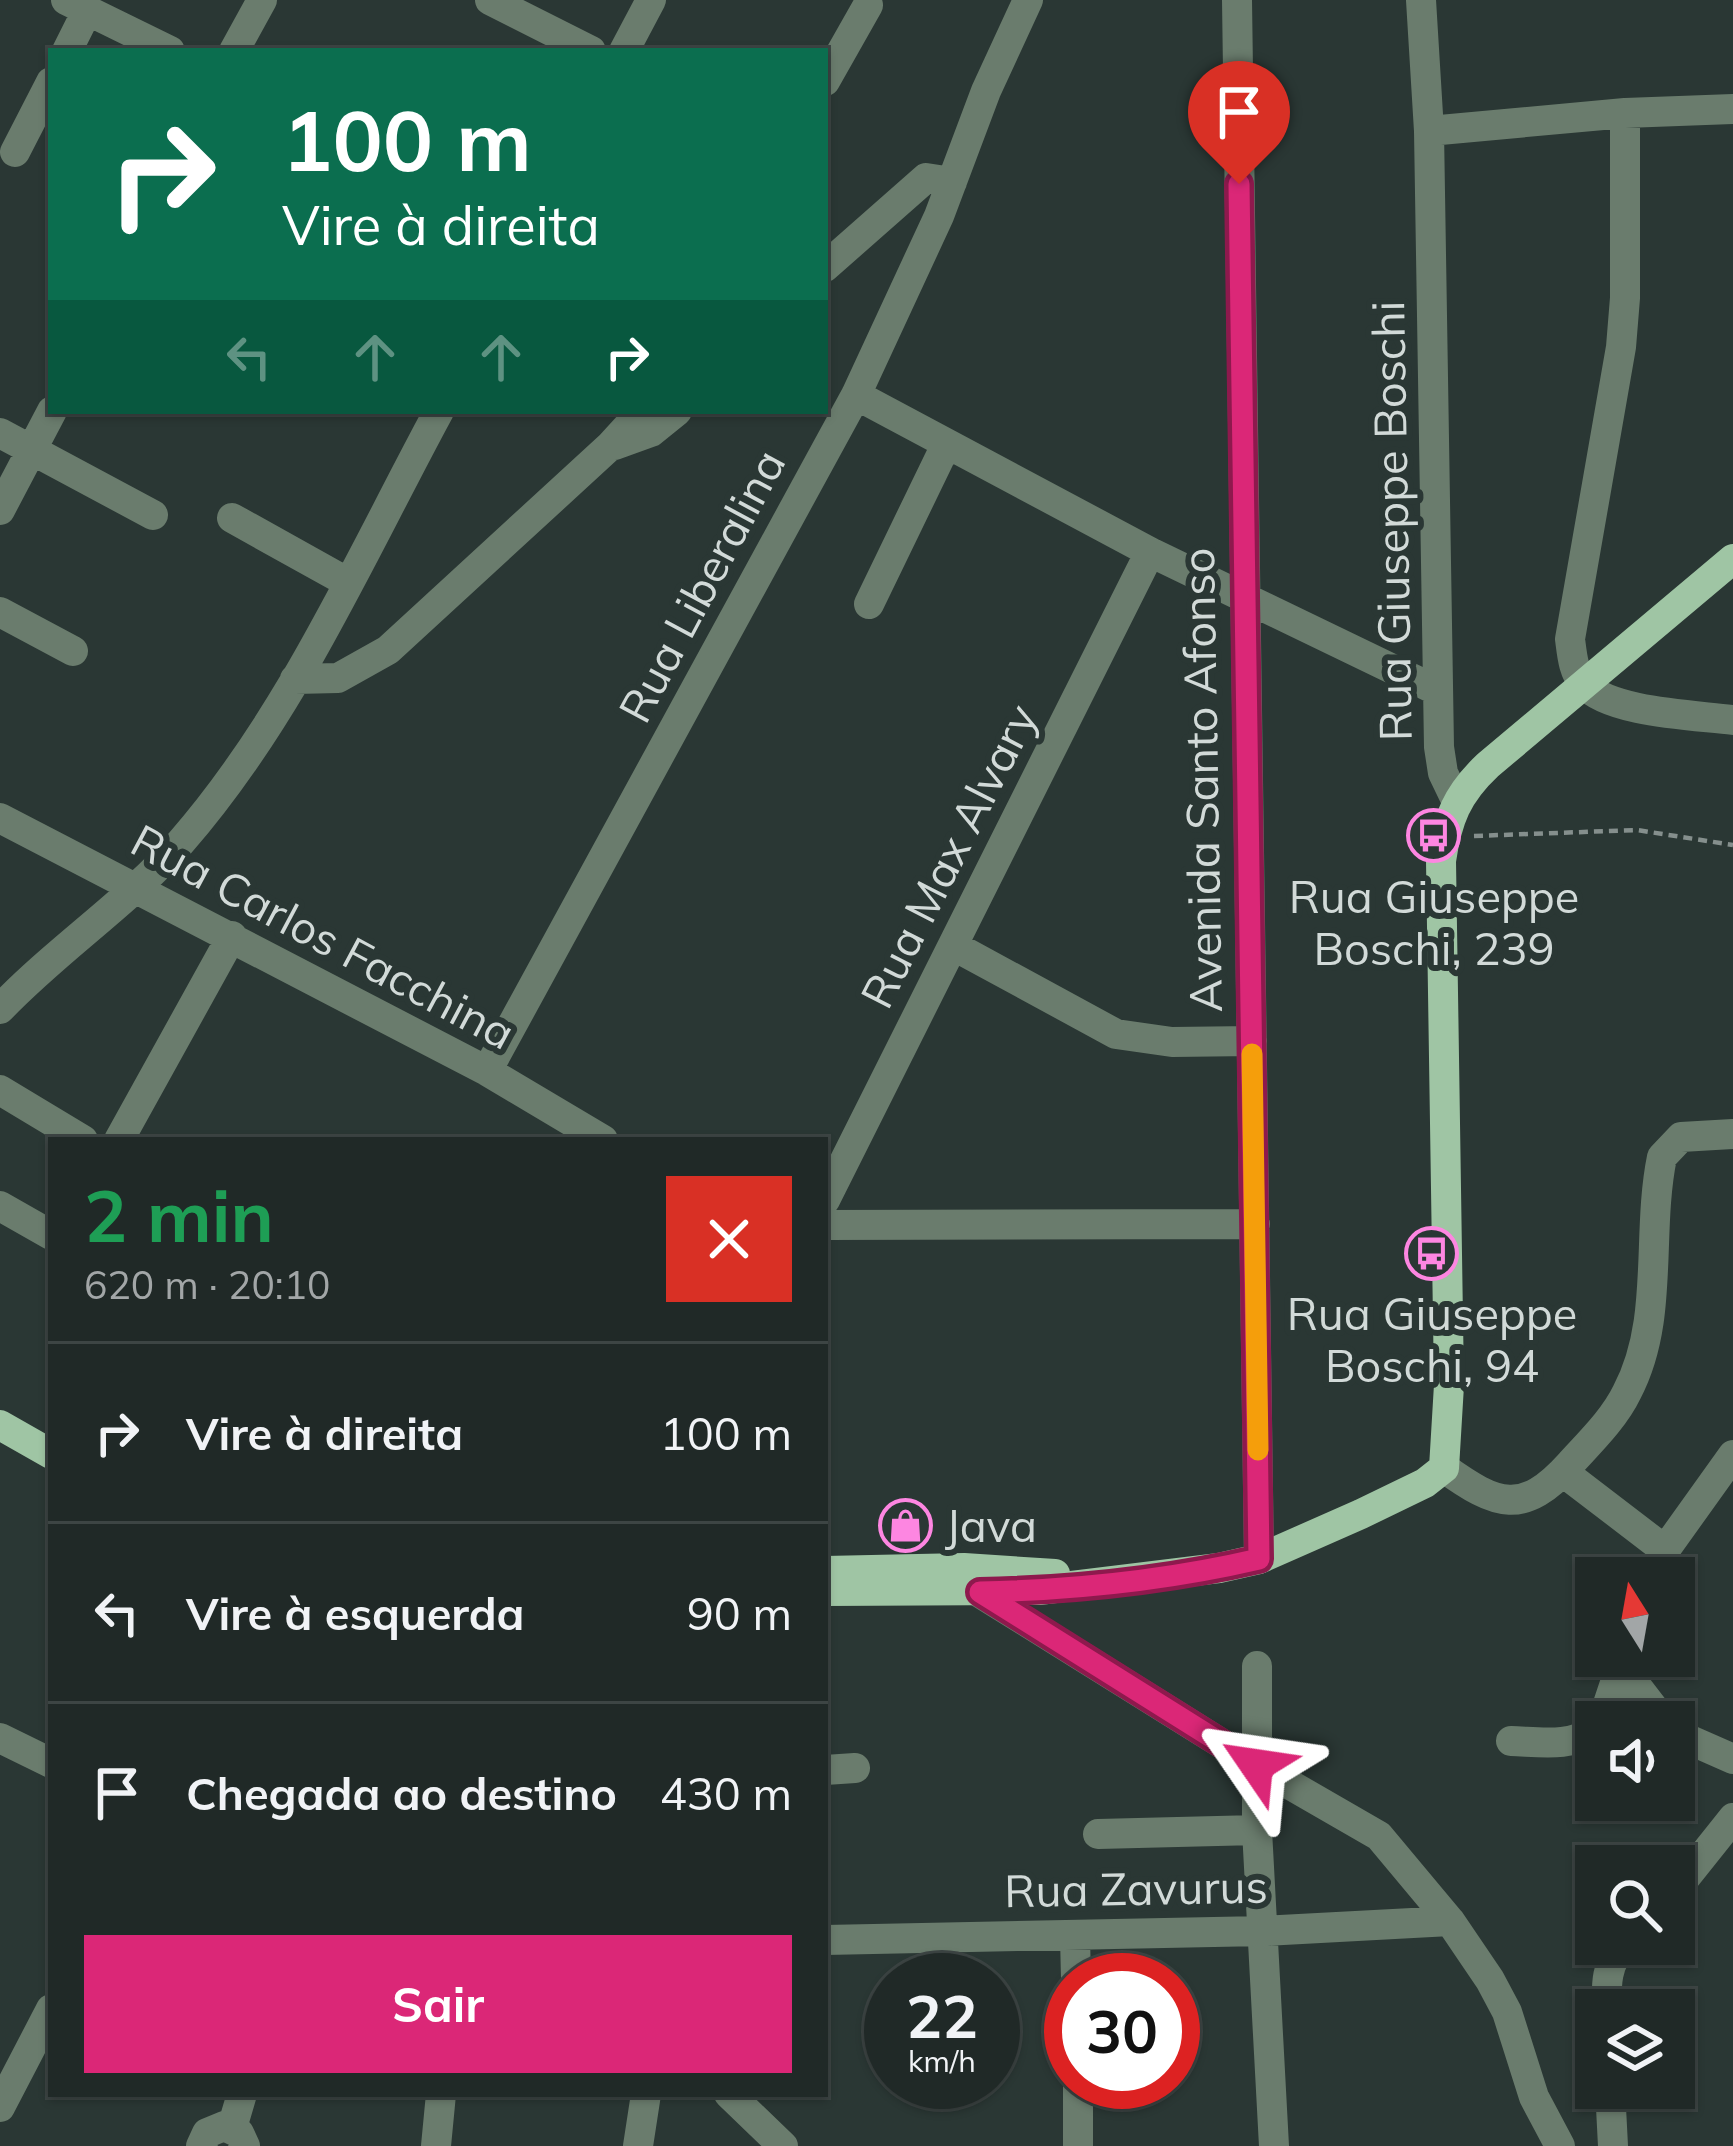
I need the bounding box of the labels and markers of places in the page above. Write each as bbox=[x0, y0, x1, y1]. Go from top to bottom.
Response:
pin bbox=[1188, 61, 1290, 184]
bus stop icon: Rua Giuseppe Boschi, 239 bbox=[1406, 808, 1462, 864]
place label: Rua Giuseppe Boschi, 239 bbox=[1289, 868, 1579, 976]
bus stop icon: Rua Giuseppe Boschi, 94 bbox=[1404, 1225, 1460, 1281]
place label: Rua Giuseppe Boschi, 94 bbox=[1287, 1285, 1577, 1393]
place label: Java bbox=[945, 1497, 1037, 1553]
shop icon: Java bbox=[878, 1498, 934, 1554]

